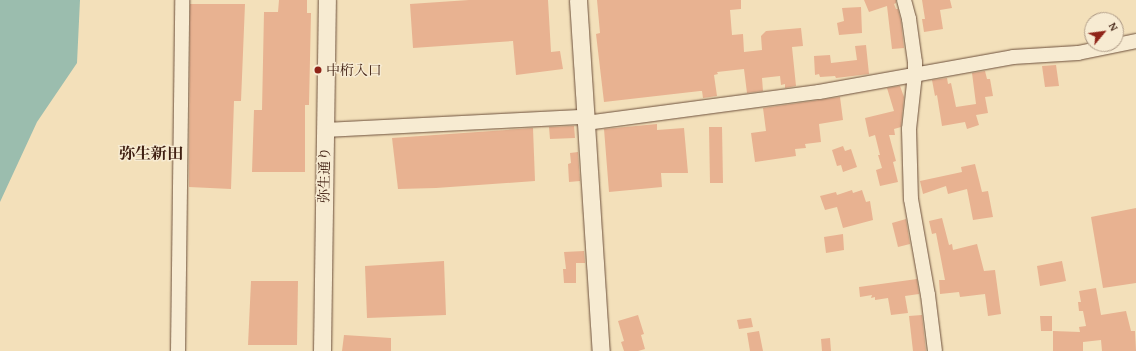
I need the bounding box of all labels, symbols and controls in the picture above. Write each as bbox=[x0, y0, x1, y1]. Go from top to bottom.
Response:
north arrow bbox=[1084, 12, 1124, 52]
text: N bbox=[1105, 20, 1122, 34]
place label: 中桁入口 bbox=[326, 62, 382, 78]
marker: 中桁入口 bbox=[313, 65, 323, 75]
district label: 弥生新田 bbox=[119, 143, 183, 163]
street label: 弥生通り bbox=[315, 147, 333, 203]

